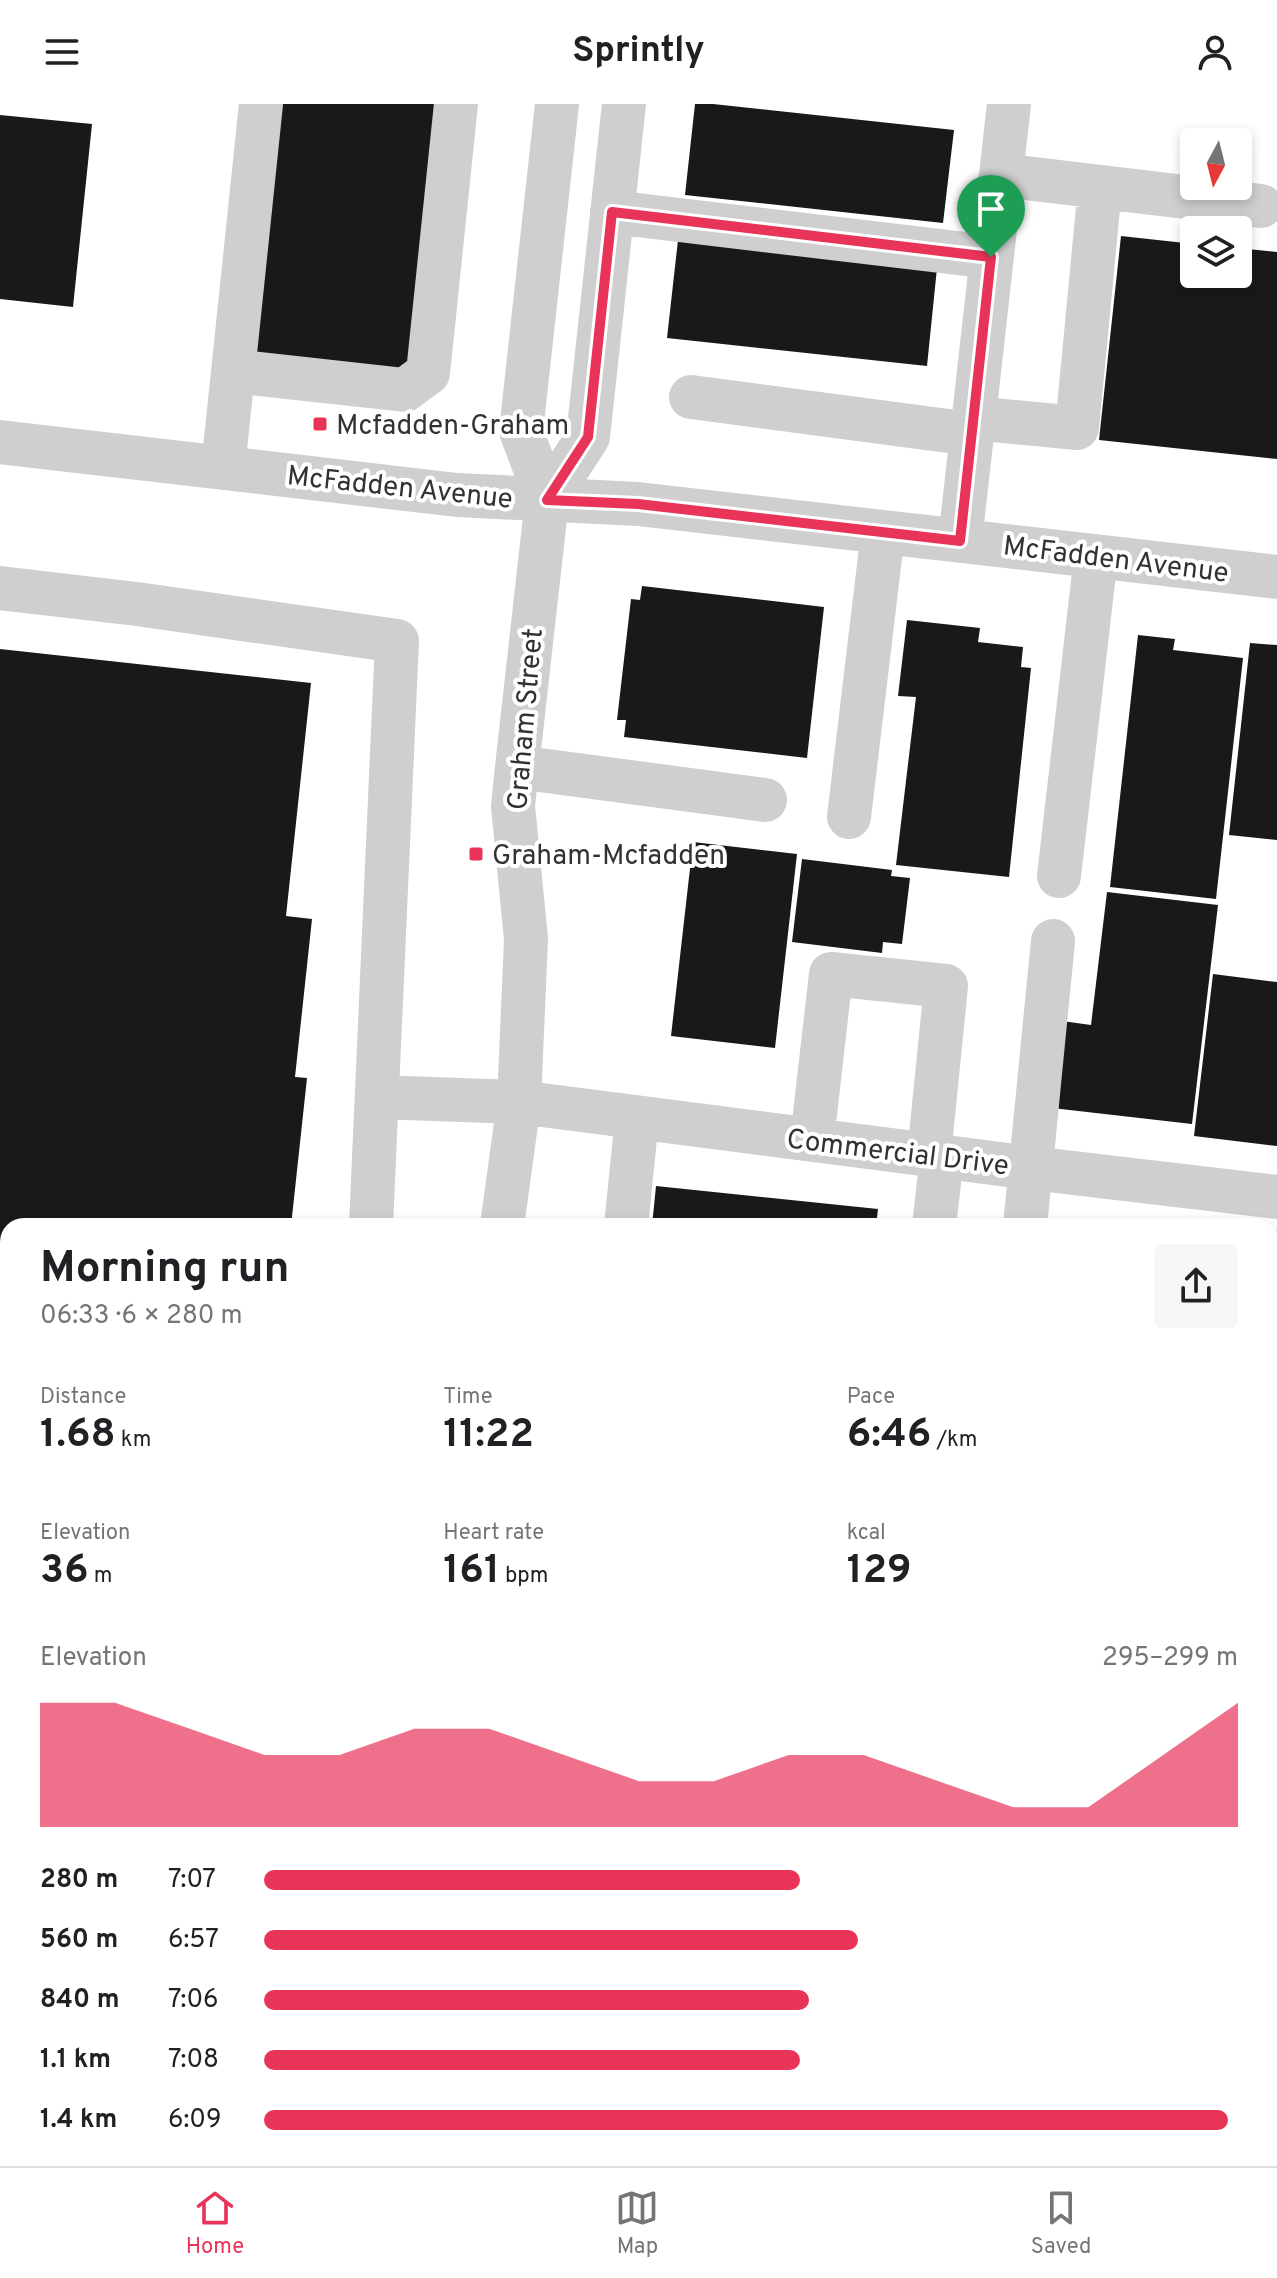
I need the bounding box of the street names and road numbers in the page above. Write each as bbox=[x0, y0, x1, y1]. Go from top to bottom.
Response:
street label: McFadden Avenue bbox=[285, 459, 514, 519]
street label: McFadden Avenue bbox=[1001, 529, 1230, 593]
street label: Graham Street bbox=[501, 627, 553, 812]
street label: Commercial Drive bbox=[784, 1122, 1011, 1185]

